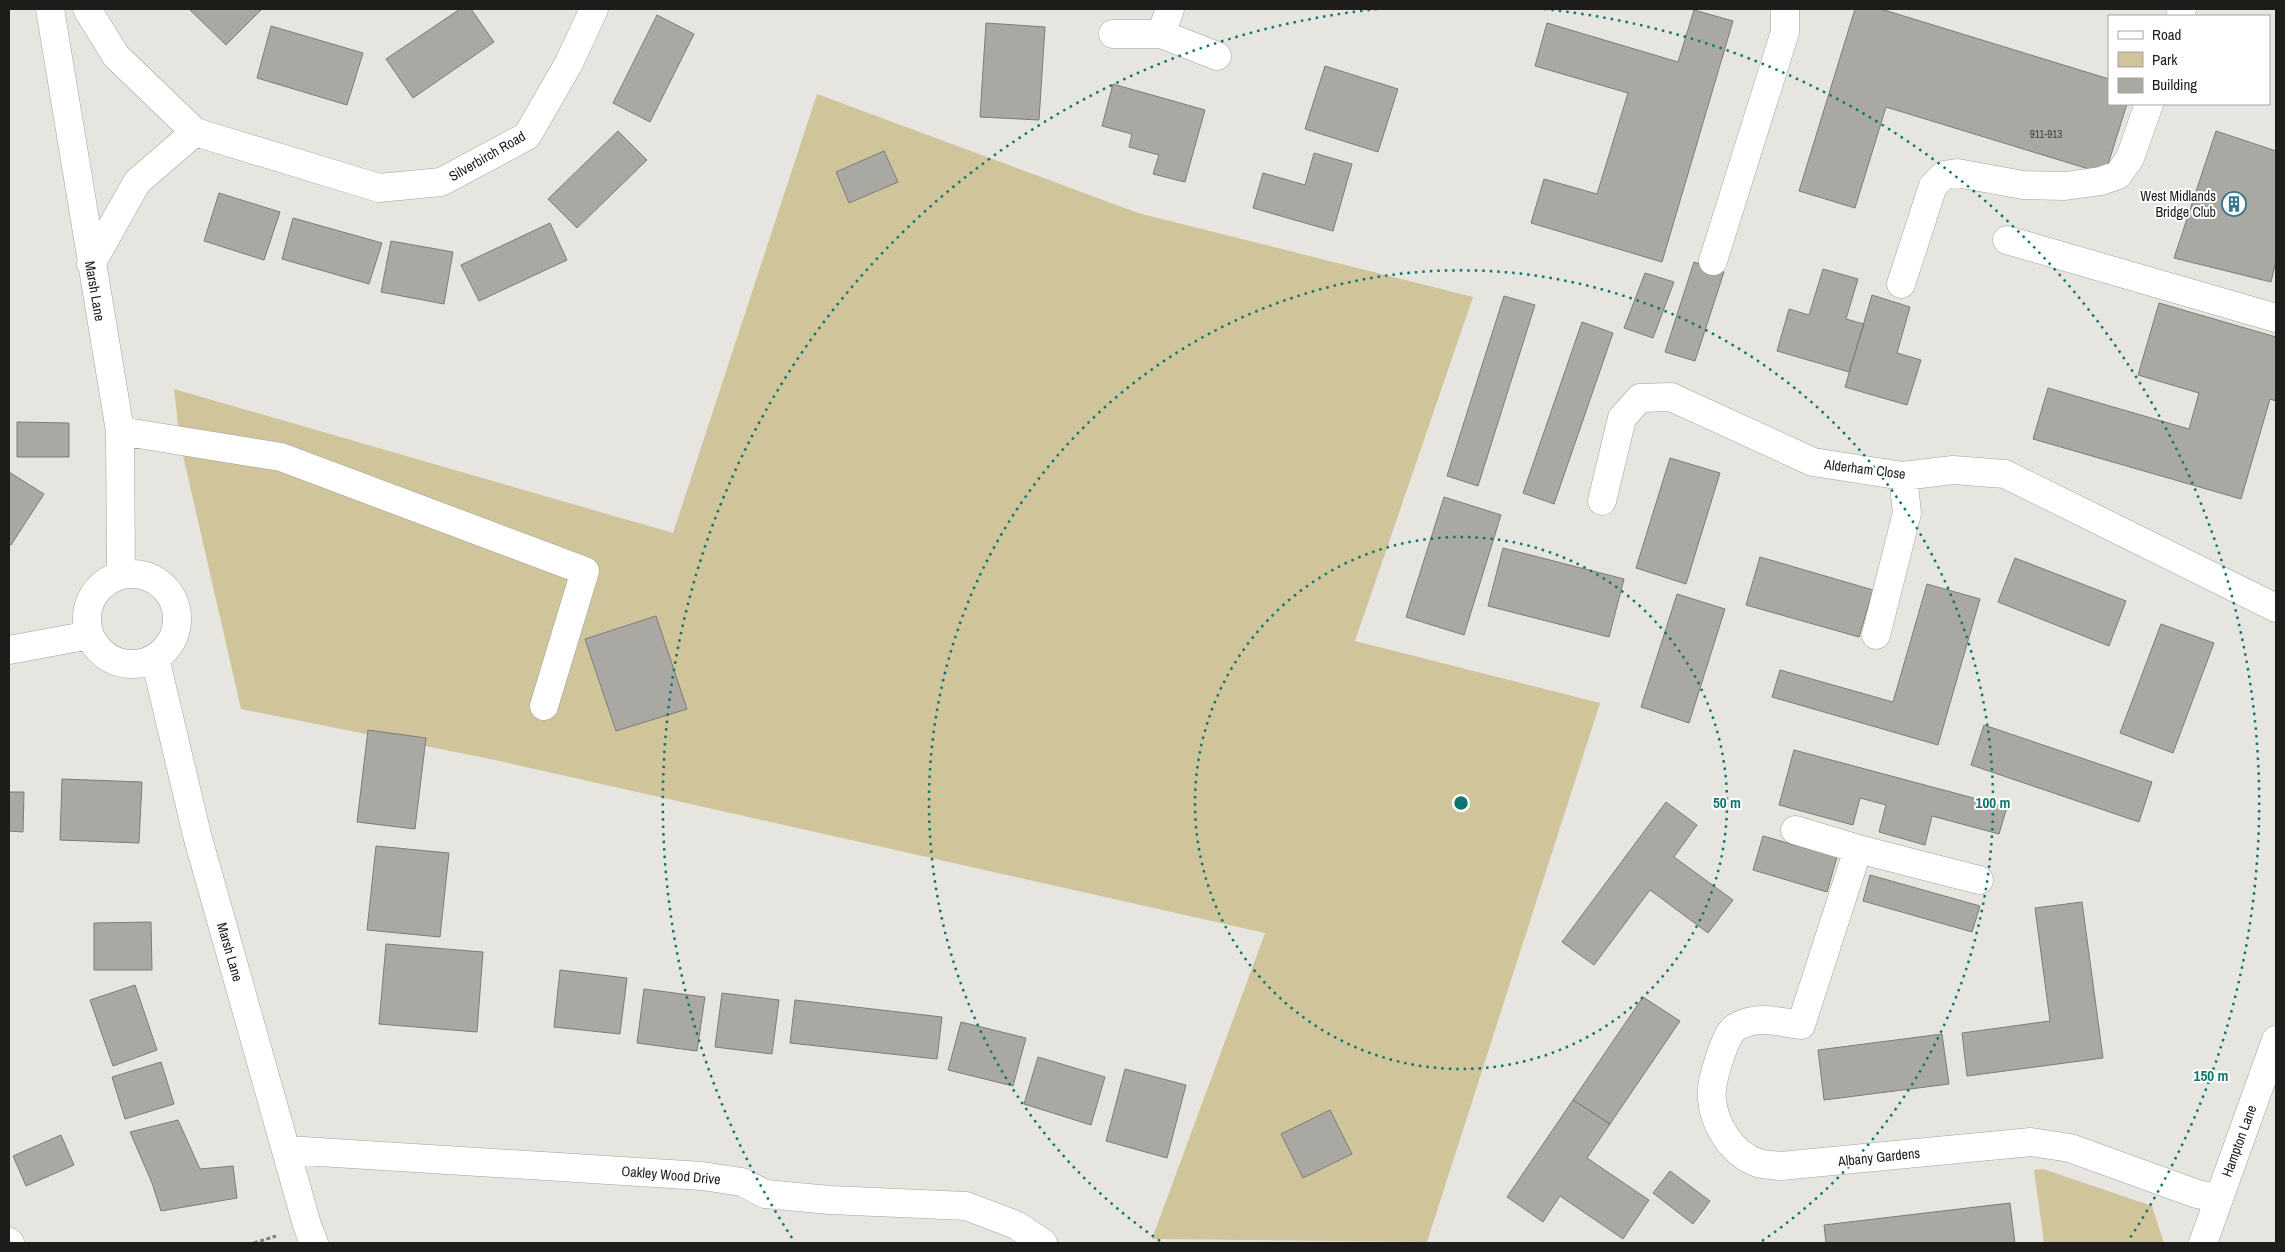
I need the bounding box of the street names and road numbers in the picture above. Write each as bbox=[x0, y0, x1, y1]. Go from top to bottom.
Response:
street label: Silverbirch Road bbox=[445, 127, 529, 185]
street label: Marsh Lane bbox=[81, 260, 109, 322]
street label: Alderham Close bbox=[1822, 455, 1907, 483]
street label: Marsh Lane bbox=[213, 920, 247, 984]
street label: Hampton Lane bbox=[2218, 1103, 2260, 1179]
street label: Albany Gardens bbox=[1836, 1144, 1921, 1170]
street label: Oakley Wood Drive bbox=[621, 1162, 721, 1188]

